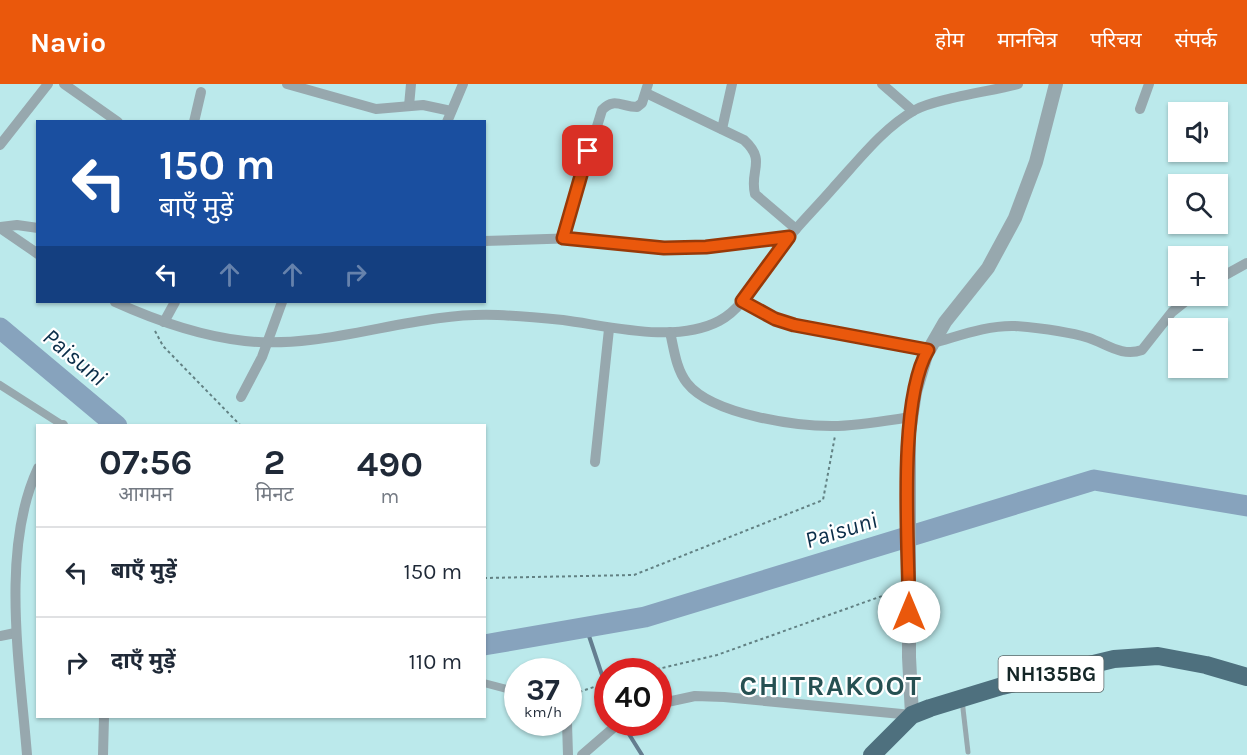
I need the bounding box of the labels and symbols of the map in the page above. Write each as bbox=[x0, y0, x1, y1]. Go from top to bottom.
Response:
pin bbox=[562, 125, 613, 176]
water label: Paisuni bbox=[37, 322, 113, 392]
water label: Paisuni bbox=[801, 506, 881, 554]
position arrow bbox=[877, 580, 941, 644]
road number: NH135BG bbox=[998, 656, 1104, 692]
speed limit sign: 40 bbox=[594, 658, 672, 736]
district label: CHITRAKOOT bbox=[740, 669, 922, 702]

